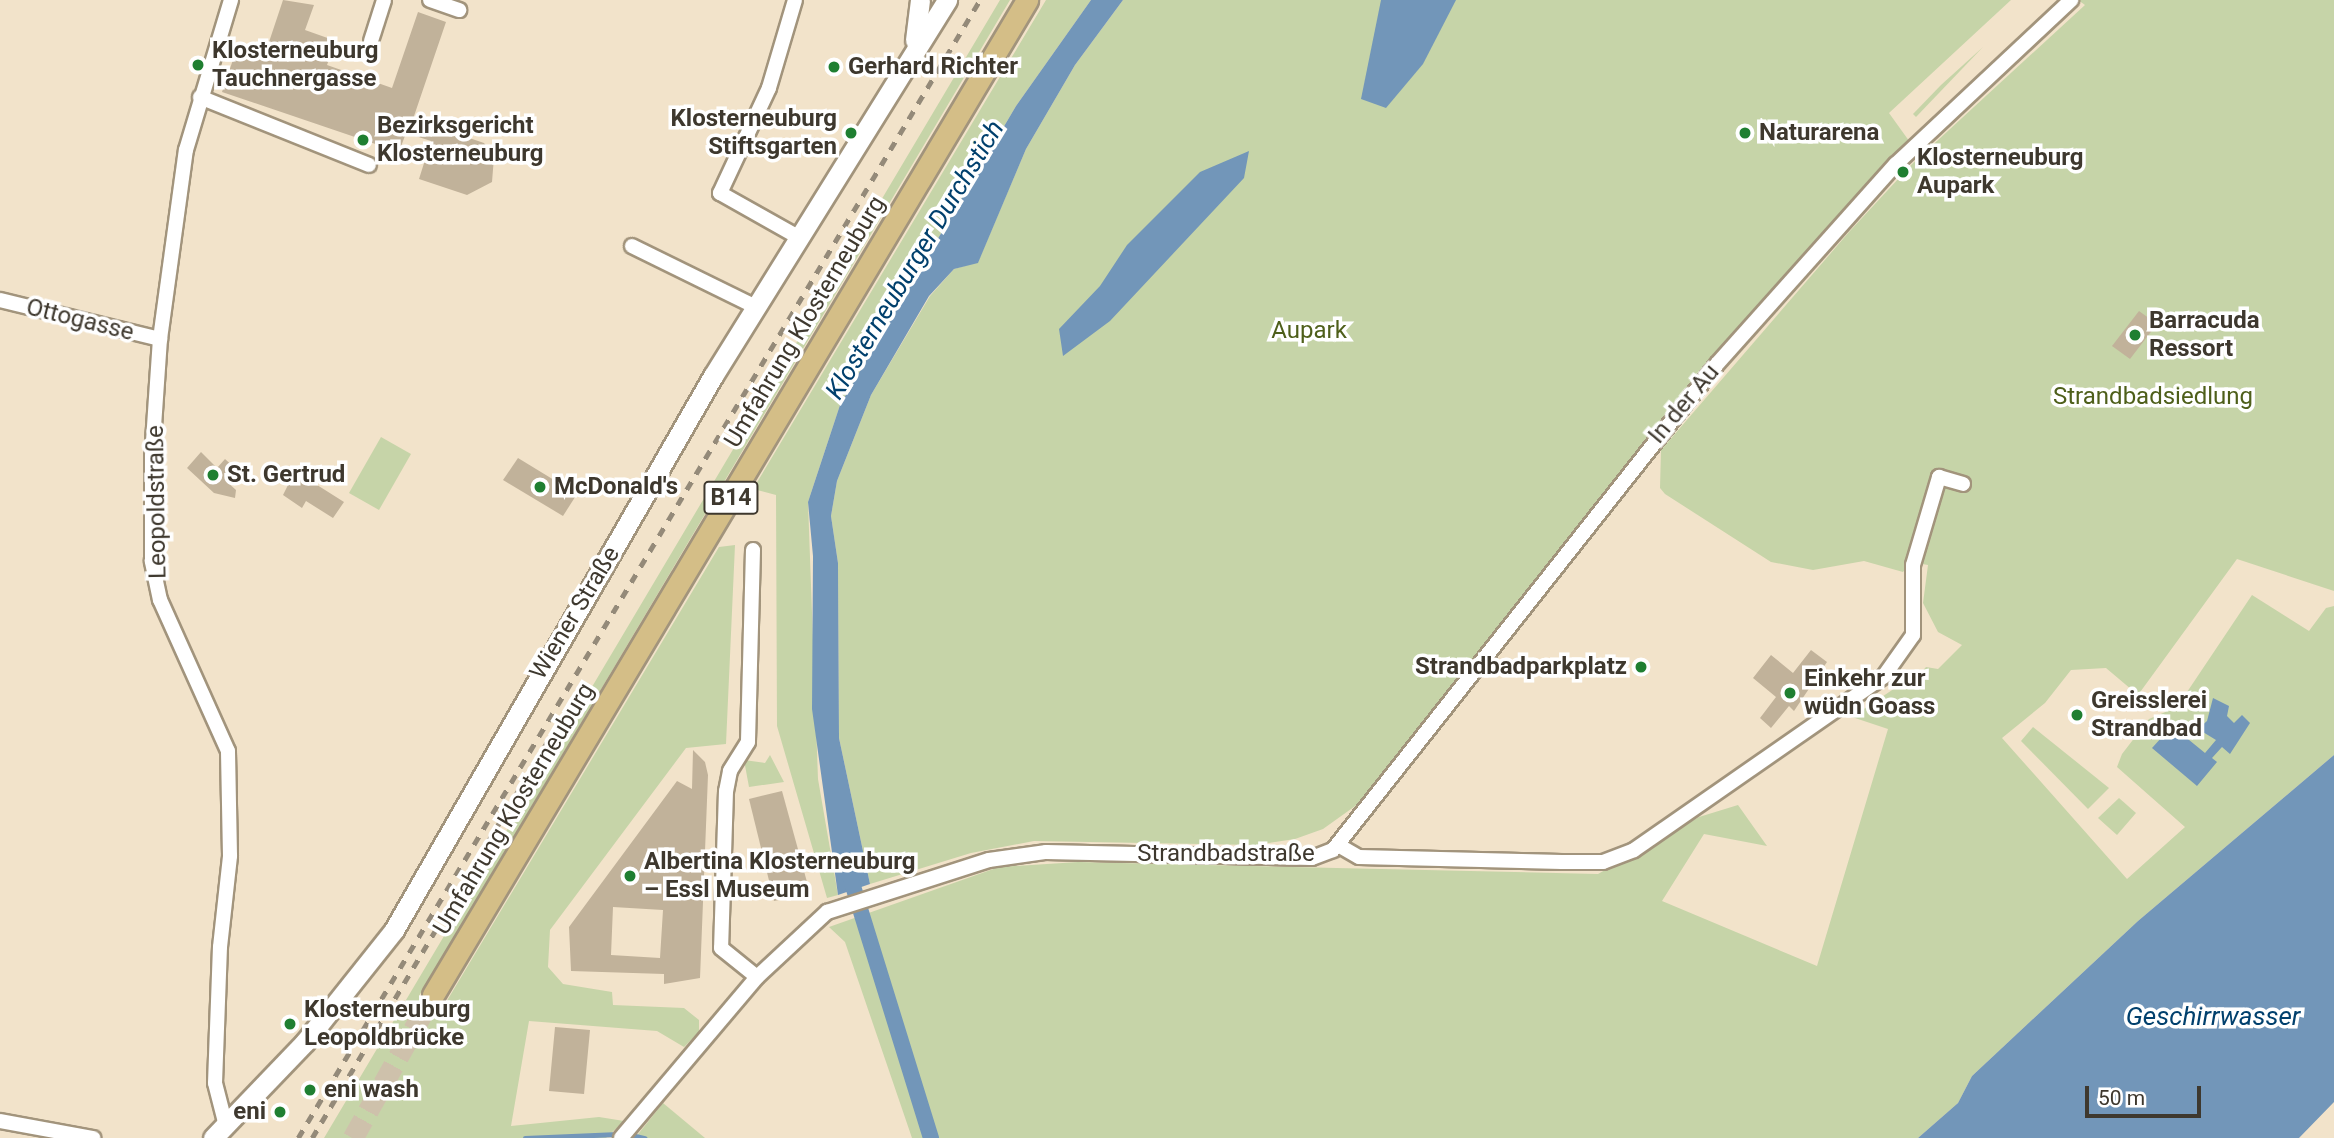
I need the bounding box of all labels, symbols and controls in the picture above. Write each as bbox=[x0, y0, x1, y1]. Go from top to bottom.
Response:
place label: Klosterneuburg Tauchnergasse bbox=[212, 37, 378, 93]
place label: Gerhard Richter bbox=[848, 53, 1018, 81]
marker: Klosterneuburg Tauchnergasse bbox=[190, 57, 206, 73]
marker: Gerhard Richter bbox=[826, 59, 842, 75]
place label: Klosterneuburg Stiftsgarten bbox=[671, 105, 837, 161]
place label: Bezirksgericht Klosterneuburg bbox=[377, 112, 543, 168]
water label: Klosterneuburger Durchstich bbox=[819, 115, 1011, 405]
place label: Naturarena bbox=[1759, 119, 1879, 147]
marker: Klosterneuburg Stiftsgarten bbox=[843, 125, 859, 141]
marker: Naturarena bbox=[1737, 125, 1753, 141]
marker: Bezirksgericht Klosterneuburg bbox=[355, 132, 371, 148]
place label: Klosterneuburg Aupark bbox=[1917, 144, 2083, 200]
marker: Klosterneuburg Aupark bbox=[1895, 164, 1911, 180]
street label: Umfahrung Klosterneuburg bbox=[718, 191, 892, 453]
street label: Ottogasse bbox=[23, 293, 137, 347]
place label: Barracuda Ressort bbox=[2149, 307, 2259, 363]
park label: Aupark bbox=[1271, 317, 1347, 345]
marker: Barracuda Ressort bbox=[2127, 327, 2143, 343]
street label: In der Au bbox=[1642, 358, 1726, 450]
park label: Strandbadsiedlung bbox=[2053, 383, 2253, 411]
street label: Leopoldstraße bbox=[141, 425, 173, 579]
place label: St. Gertrud bbox=[227, 461, 345, 489]
marker: St. Gertrud bbox=[205, 467, 221, 483]
place label: McDonald's bbox=[554, 473, 678, 501]
road number: B14 bbox=[703, 478, 759, 518]
marker: McDonald's bbox=[532, 479, 548, 495]
street label: Wiener Straße bbox=[524, 541, 626, 685]
place label: Strandbadparkplatz bbox=[1415, 653, 1627, 681]
marker: Strandbadparkplatz bbox=[1633, 659, 1649, 675]
place label: Einkehr zur wüdn Goass bbox=[1804, 665, 1935, 721]
street label: Umfahrung Klosterneuburg bbox=[427, 678, 601, 940]
marker: Einkehr zur wüdn Goass bbox=[1782, 685, 1798, 701]
place label: Greisslerei Strandbad bbox=[2091, 687, 2207, 743]
marker: Greisslerei Strandbad bbox=[2069, 707, 2085, 723]
street label: Strandbadstraße bbox=[1137, 840, 1315, 868]
place label: Albertina Klosterneuburg – Essl Museum bbox=[644, 848, 915, 904]
marker: Albertina Klosterneuburg – Essl Museum bbox=[622, 868, 638, 884]
place label: Klosterneuburg Leopoldbrücke bbox=[304, 996, 470, 1052]
water label: Geschirrwasser bbox=[2126, 1001, 2300, 1033]
marker: Klosterneuburg Leopoldbrücke bbox=[282, 1016, 298, 1032]
scale bar bbox=[2089, 1072, 2204, 1116]
place label: eni wash bbox=[324, 1076, 419, 1104]
marker: eni wash bbox=[302, 1082, 318, 1098]
text: 50 m bbox=[2098, 1086, 2145, 1110]
place label: eni bbox=[233, 1098, 266, 1126]
marker: eni bbox=[272, 1104, 288, 1120]

